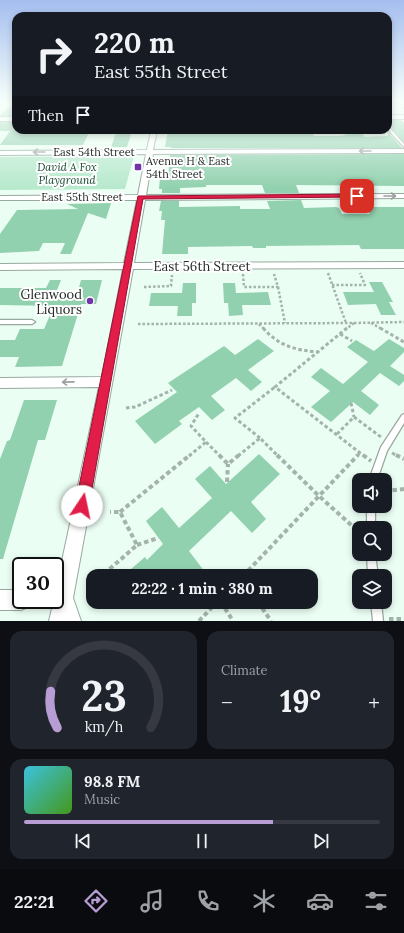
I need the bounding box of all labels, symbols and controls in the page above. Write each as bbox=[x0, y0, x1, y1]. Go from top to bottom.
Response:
text: 220 m bbox=[94, 25, 175, 61]
icon: right bbox=[28, 28, 80, 80]
text: East 55th Street bbox=[94, 60, 228, 83]
icon: arrive bbox=[72, 104, 94, 126]
text: Then bbox=[28, 106, 64, 125]
street label: East 54th Street bbox=[53, 145, 136, 159]
one-way arrow bbox=[359, 147, 372, 155]
one-way arrow bbox=[33, 149, 46, 156]
place label: Avenue H & East 54th Street bbox=[145, 154, 231, 181]
park label: David A Fox Playground bbox=[37, 160, 97, 187]
marker: Avenue H & East 54th Street bbox=[133, 162, 143, 172]
pin bbox=[340, 179, 374, 213]
icon: arrive bbox=[346, 185, 368, 207]
street label: East 55th Street bbox=[41, 190, 124, 204]
one-way arrow bbox=[383, 192, 396, 200]
street label: East 56th Street bbox=[154, 258, 250, 275]
place label: Glenwood Liquors bbox=[21, 286, 82, 318]
marker: Glenwood Liquors bbox=[85, 296, 95, 306]
one-way arrow bbox=[62, 378, 75, 386]
map controls bbox=[352, 473, 392, 609]
button: sound bbox=[352, 473, 392, 513]
position arrow bbox=[61, 485, 103, 527]
button: search bbox=[352, 521, 392, 561]
speed limit sign: 30 bbox=[12, 557, 64, 609]
button: layers bbox=[352, 569, 392, 609]
text: 22:22 · 1 min · 380 m bbox=[132, 579, 272, 598]
text: Climate bbox=[221, 662, 268, 679]
text: 23 bbox=[81, 669, 126, 722]
text: 19° bbox=[280, 682, 321, 720]
text: − bbox=[221, 688, 233, 716]
text: + bbox=[368, 688, 380, 716]
text: km/h bbox=[84, 718, 123, 737]
text: 98.8 FM bbox=[84, 772, 140, 791]
text: Music bbox=[84, 791, 120, 808]
icon: previous bbox=[72, 830, 94, 852]
icon: pause bbox=[191, 830, 213, 852]
icon: next bbox=[310, 830, 332, 852]
icon: directions bbox=[82, 887, 110, 915]
icon: music bbox=[138, 887, 166, 915]
icon: phone bbox=[194, 887, 222, 915]
icon: climate bbox=[250, 887, 278, 915]
icon: car bbox=[306, 887, 334, 915]
icon: filters bbox=[362, 887, 390, 915]
text: 22:21 bbox=[14, 890, 55, 913]

